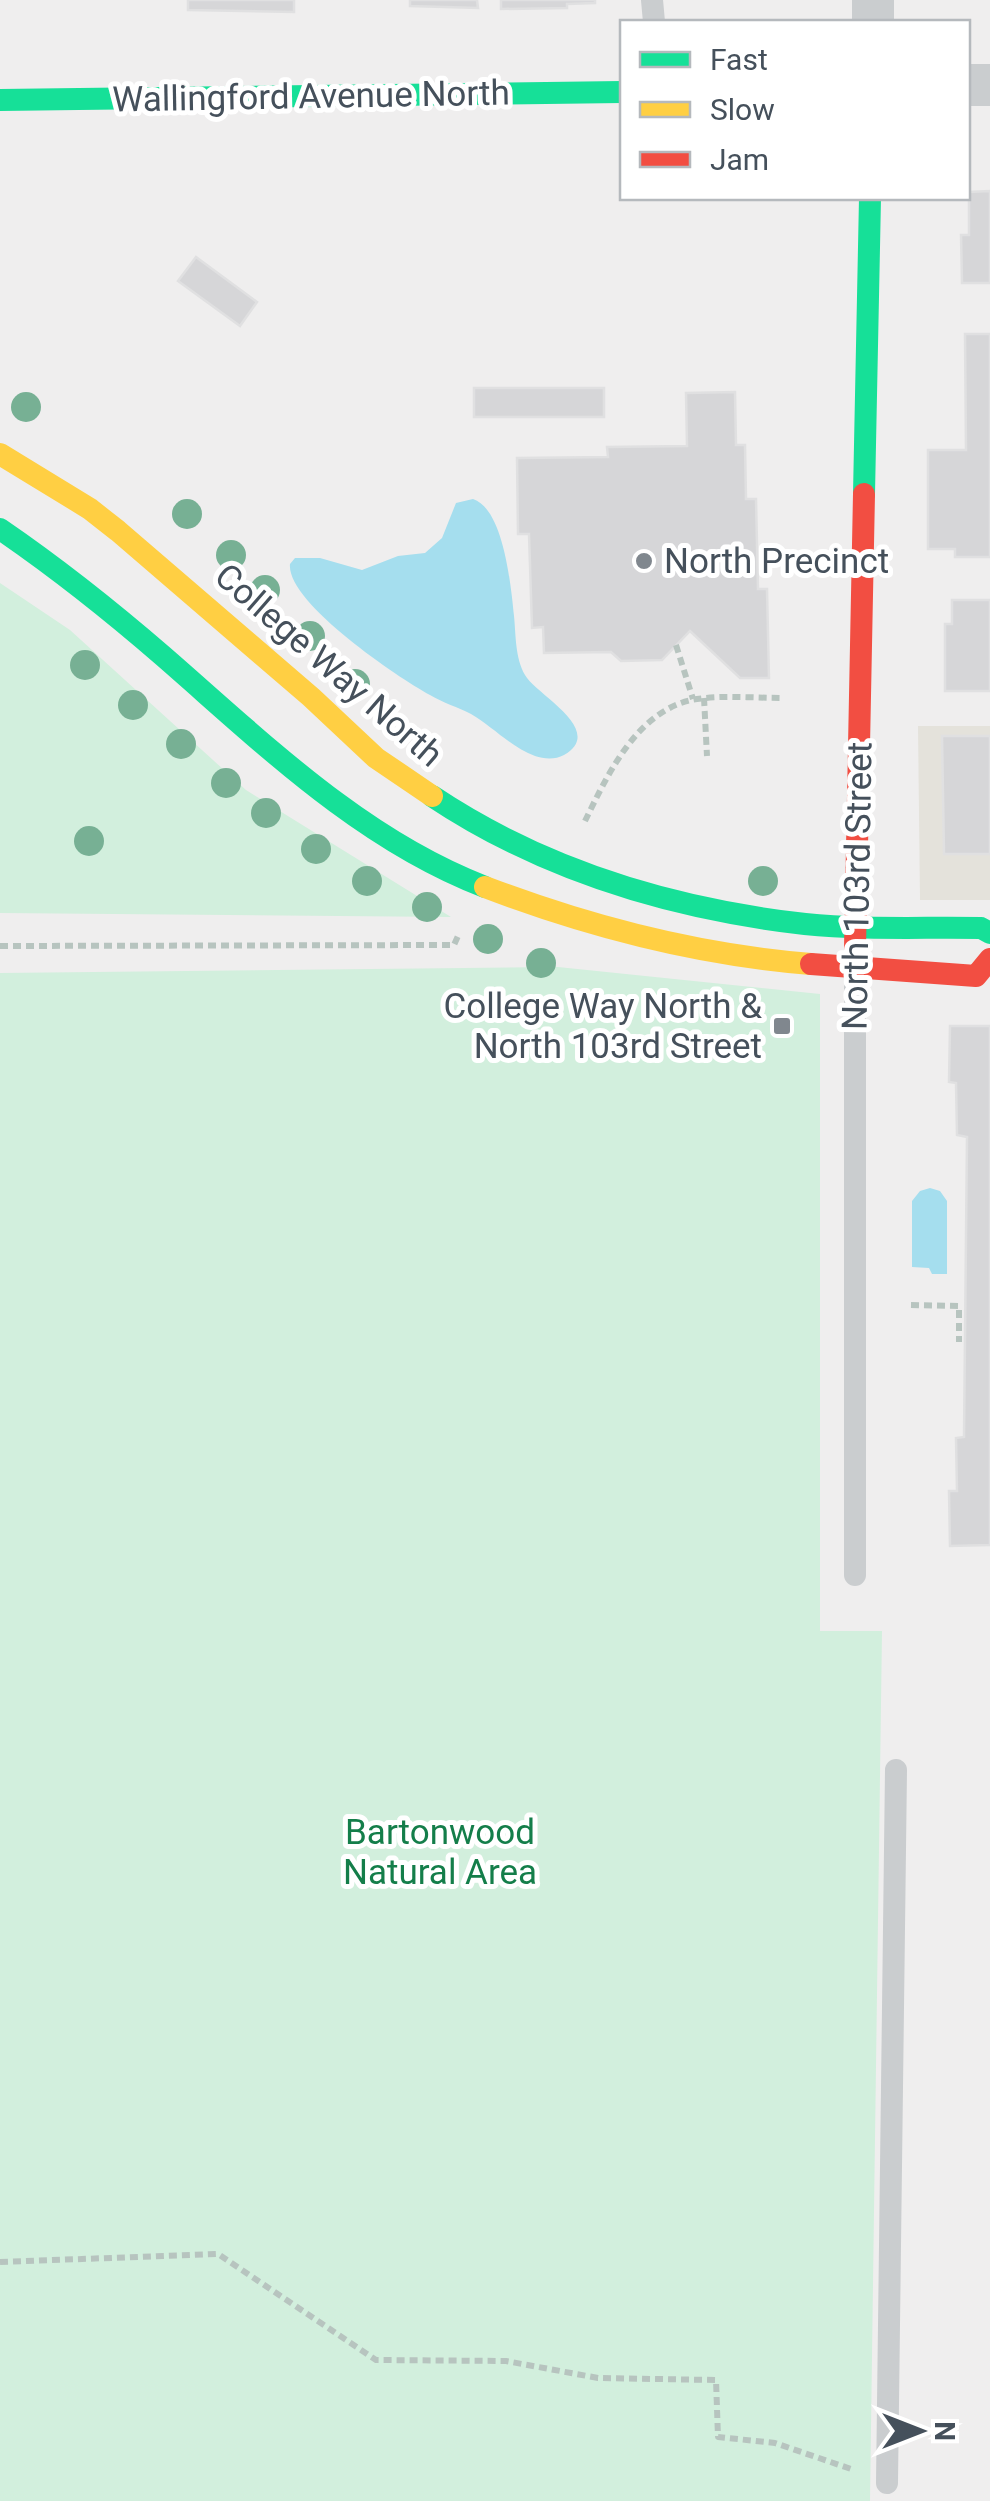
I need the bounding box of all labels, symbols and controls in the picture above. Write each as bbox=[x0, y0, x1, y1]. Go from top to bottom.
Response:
legend bbox=[620, 20, 970, 200]
text: Fast bbox=[710, 42, 768, 77]
street label: Wallingford Avenue North bbox=[112, 73, 510, 120]
text: Slow bbox=[710, 92, 775, 127]
text: Jam bbox=[710, 142, 769, 177]
place label: North Precinct bbox=[664, 541, 889, 582]
marker: North Precinct bbox=[633, 550, 655, 572]
street label: College Way North bbox=[207, 555, 451, 775]
street label: North 103rd Street bbox=[834, 741, 881, 1031]
place label: College Way North & North 103rd Street bbox=[443, 986, 762, 1067]
marker: College Way North & North 103rd Street bbox=[771, 1015, 793, 1037]
park label: Bartonwood Natural Area bbox=[343, 1812, 537, 1893]
north arrow bbox=[870, 2381, 970, 2481]
text: N bbox=[928, 2421, 961, 2441]

